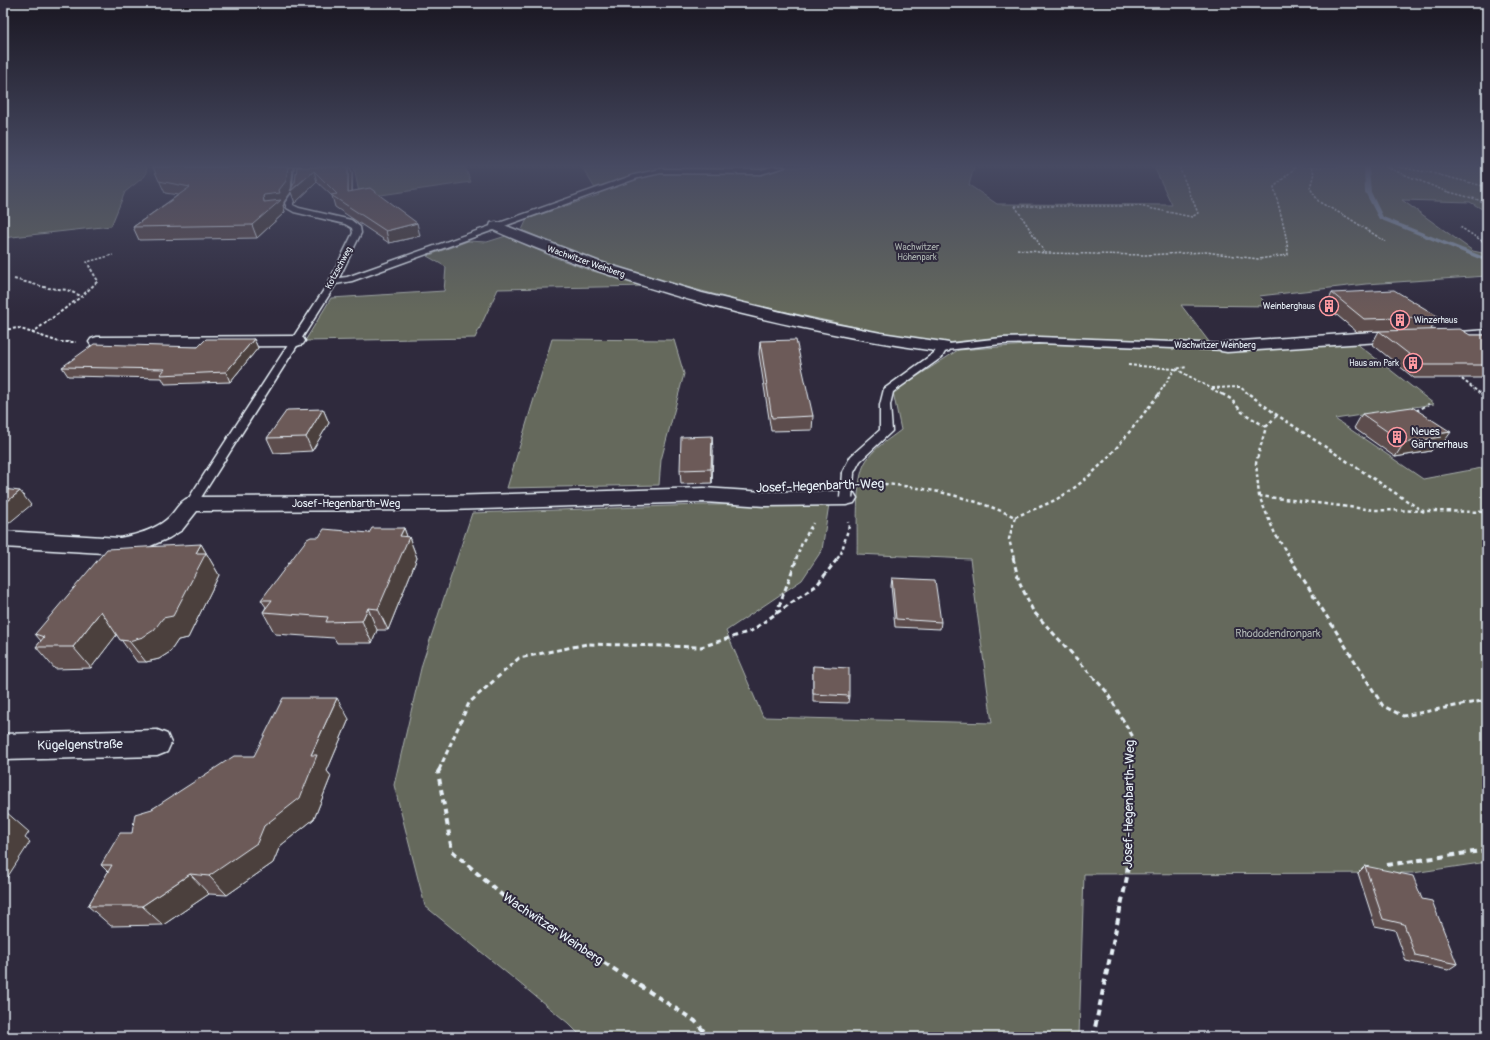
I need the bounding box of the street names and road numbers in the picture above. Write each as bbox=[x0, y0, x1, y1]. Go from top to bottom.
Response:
street label: Wachwitzer Weinberg bbox=[546, 244, 627, 281]
street label: Kotzschweg bbox=[323, 245, 355, 291]
street label: Wachwitzer Weinberg bbox=[1174, 340, 1256, 351]
street label: Josef-Hegenbarth-Weg bbox=[756, 476, 885, 496]
street label: Josef-Hegenbarth-Weg bbox=[292, 497, 401, 510]
street label: Kügelgenstraße bbox=[37, 736, 124, 754]
street label: Josef-Hegenbarth-Weg bbox=[1120, 739, 1138, 868]
street label: Wachwitzer Weinberg bbox=[500, 889, 607, 969]

